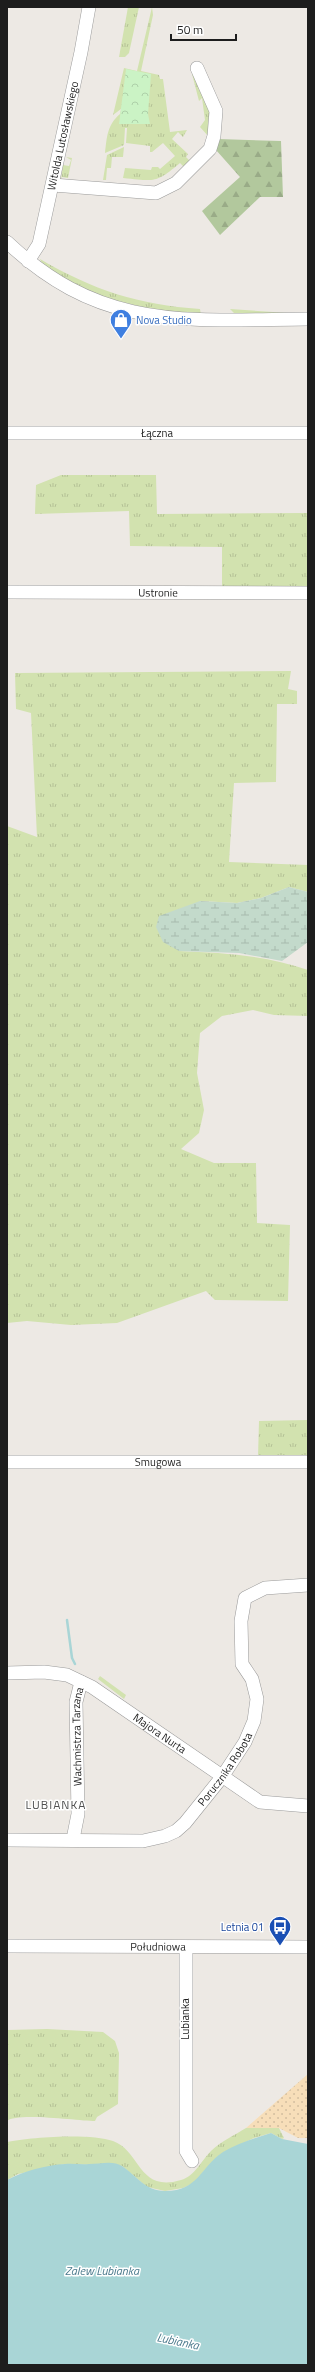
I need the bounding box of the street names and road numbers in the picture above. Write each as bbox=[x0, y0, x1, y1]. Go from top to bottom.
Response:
street label: Witolda Lutosławskiego bbox=[43, 80, 82, 192]
street label: Łączna bbox=[140, 425, 174, 441]
street label: Ustronie bbox=[138, 584, 178, 601]
street label: Smugowa bbox=[135, 1454, 182, 1470]
street label: Wachmistrza Tarzana bbox=[68, 1685, 88, 1786]
street label: Majora Nurta bbox=[130, 1709, 190, 1758]
street label: Porucznika Robota bbox=[194, 1729, 256, 1809]
street label: Południowa bbox=[130, 1938, 186, 1955]
street label: Lubianka bbox=[177, 1998, 193, 2040]

